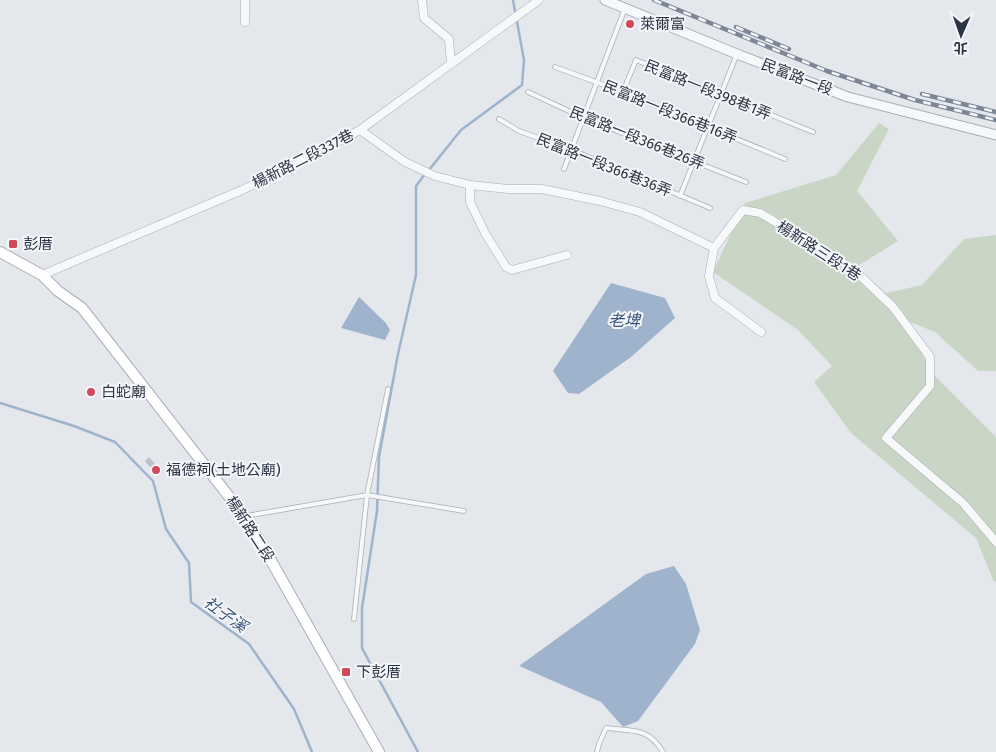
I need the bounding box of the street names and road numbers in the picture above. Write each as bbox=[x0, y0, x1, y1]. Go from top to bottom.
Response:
street label: 民富路一段 bbox=[759, 55, 835, 99]
street label: 民富路一段398巷1弄 bbox=[642, 56, 774, 124]
street label: 民富路一段366巷16弄 bbox=[600, 77, 740, 147]
street label: 民富路一段366巷26弄 bbox=[567, 103, 707, 173]
street label: 楊新路二段337巷 bbox=[249, 126, 357, 192]
street label: 民富路一段366巷36弄 bbox=[534, 130, 674, 200]
street label: 楊新路三段1巷 bbox=[774, 217, 864, 285]
street label: 楊新路二段 bbox=[222, 493, 278, 565]

